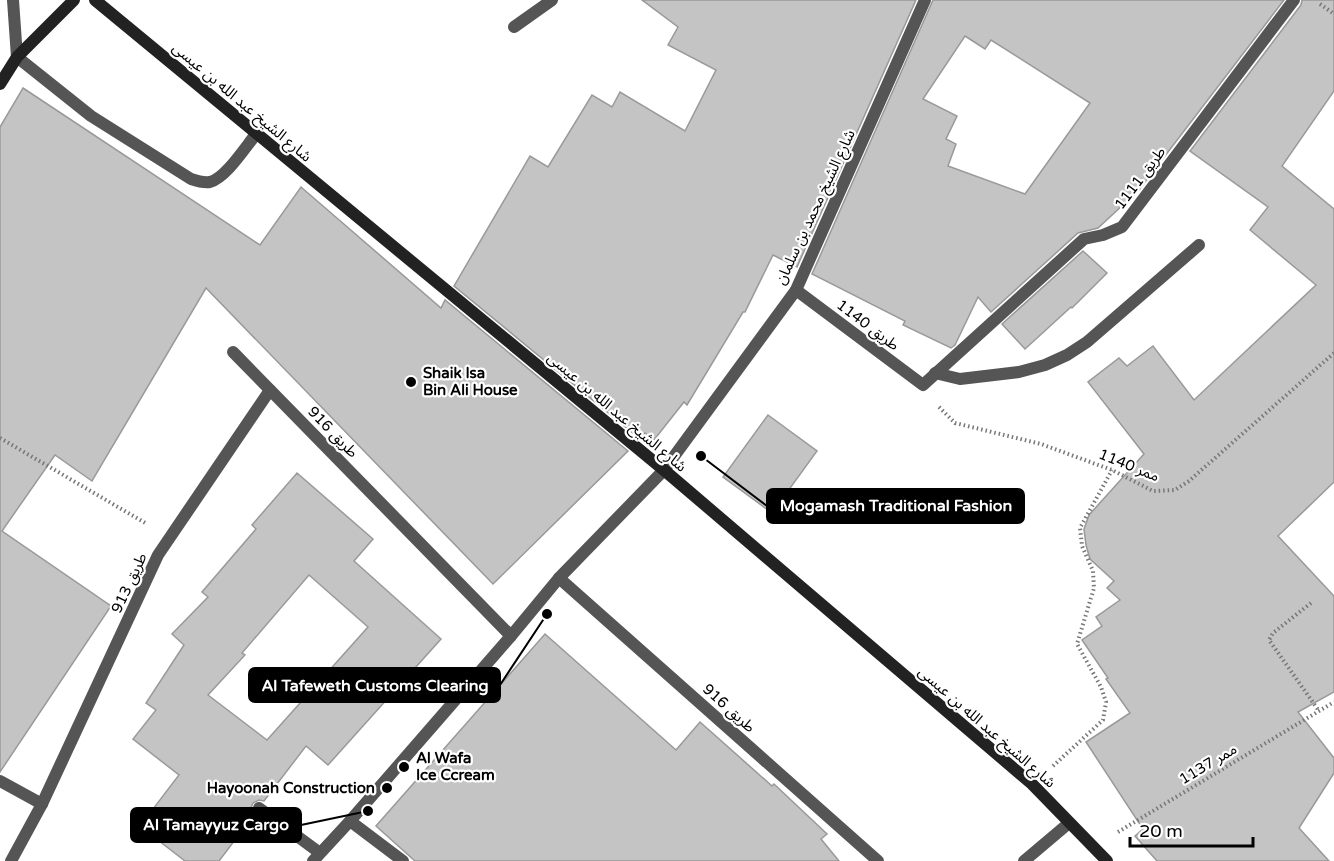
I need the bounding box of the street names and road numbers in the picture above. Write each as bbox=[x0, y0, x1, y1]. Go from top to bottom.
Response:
street label: شارع الشيخ عبد الله بن عيسى bbox=[167, 38, 315, 168]
street label: شارع الشيخ محمد بن سلمان bbox=[771, 126, 862, 289]
street label: طريق 1111 bbox=[1111, 143, 1170, 214]
street label: طريق 1140 bbox=[832, 296, 903, 355]
street label: شارع الشيخ عبد الله بن عيسى bbox=[542, 348, 690, 478]
street label: طريق 916 bbox=[303, 403, 362, 462]
street label: ممر 1140 bbox=[1096, 445, 1162, 485]
street label: طريق 913 bbox=[107, 550, 152, 616]
street label: شارع الشيخ عبد الله بن عيسى bbox=[913, 662, 1060, 794]
street label: طريق 916 bbox=[698, 680, 759, 737]
street label: ممر 1137 bbox=[1176, 740, 1240, 788]

